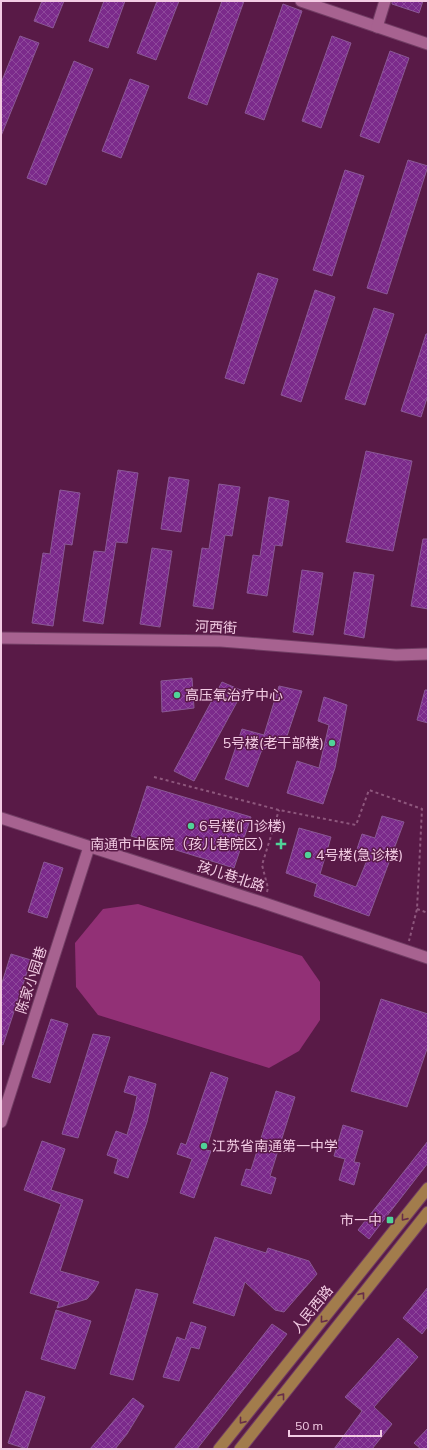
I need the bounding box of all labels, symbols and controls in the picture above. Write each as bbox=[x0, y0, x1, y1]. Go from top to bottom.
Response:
street label: 河西街 bbox=[195, 617, 237, 637]
place label: 高压氧治疗中心 bbox=[185, 686, 283, 704]
marker: 高压氧治疗中心 bbox=[172, 690, 182, 700]
place label: 5号楼(老干部楼) bbox=[223, 734, 324, 752]
marker: 5号楼(老干部楼) bbox=[327, 738, 337, 748]
place label: 6号楼(门诊楼) bbox=[199, 817, 286, 835]
marker: 6号楼(门诊楼) bbox=[186, 821, 196, 831]
place label: 南通市中医院（孩儿巷院区） bbox=[90, 835, 272, 853]
marker: 南通市中医院（孩儿巷院区） bbox=[275, 838, 287, 850]
place label: 4号楼(急诊楼) bbox=[316, 846, 403, 864]
marker: 4号楼(急诊楼) bbox=[303, 850, 313, 860]
street label: 孩儿巷北路 bbox=[195, 857, 267, 895]
street label: 陈家小园巷 bbox=[12, 944, 50, 1016]
place label: 江苏省南通第一中学 bbox=[212, 1137, 338, 1155]
marker: 江苏省南通第一中学 bbox=[199, 1141, 209, 1151]
place label: 市一中 bbox=[340, 1211, 382, 1229]
one-way arrow bbox=[401, 1214, 408, 1221]
marker: 市一中 bbox=[385, 1215, 395, 1225]
street label: 人民西路 bbox=[287, 1282, 337, 1336]
one-way arrow bbox=[358, 1292, 365, 1299]
one-way arrow bbox=[320, 1315, 327, 1322]
one-way arrow bbox=[277, 1394, 284, 1401]
scale bar bbox=[289, 1412, 381, 1438]
one-way arrow bbox=[239, 1417, 246, 1424]
text: 50 m bbox=[295, 1418, 323, 1433]

